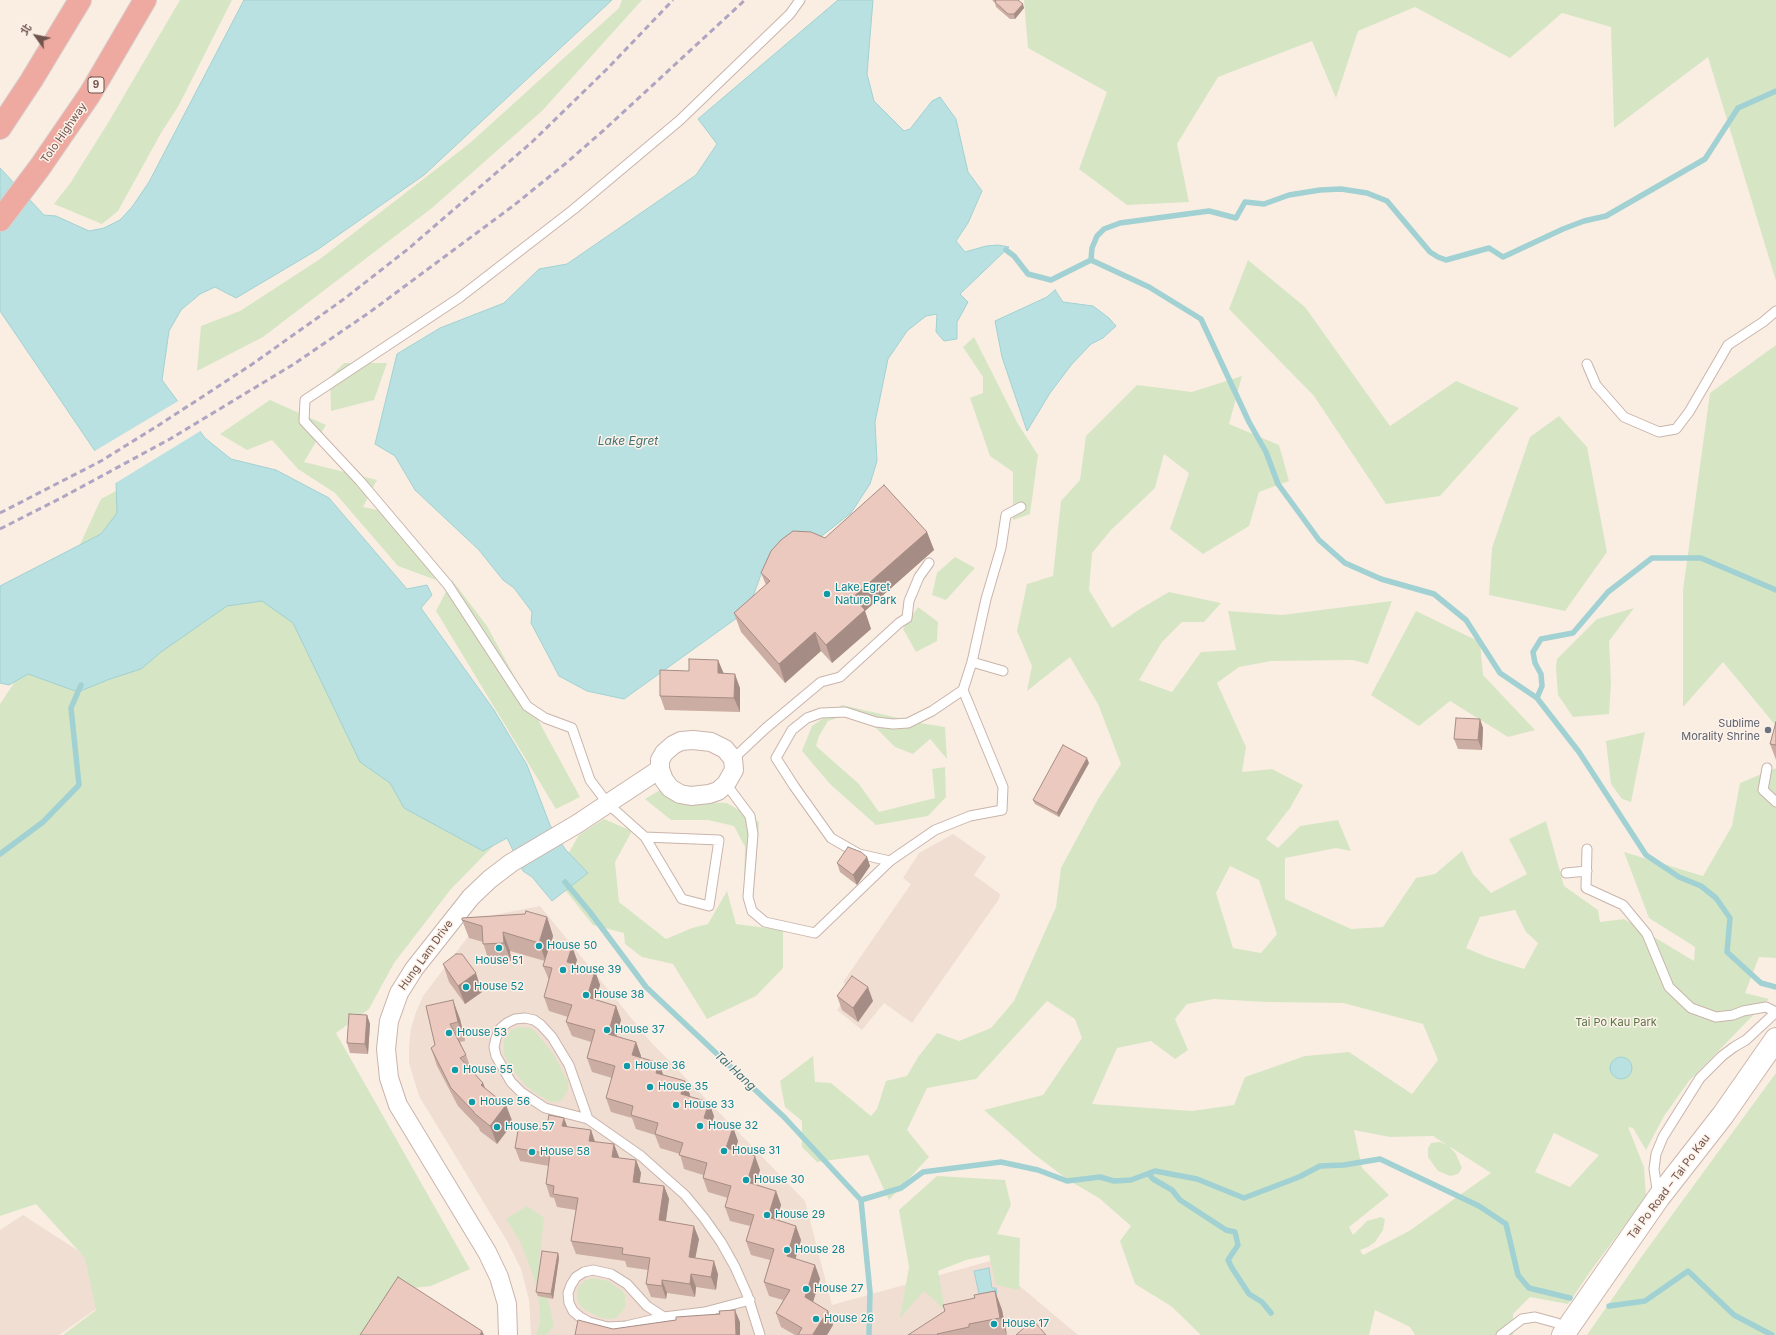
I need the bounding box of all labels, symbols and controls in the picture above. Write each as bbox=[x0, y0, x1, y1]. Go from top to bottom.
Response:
north arrow bbox=[16, 16, 56, 56]
text: 北 bbox=[17, 21, 35, 38]
road number: 9 bbox=[88, 77, 104, 93]
street label: Tolo Highway bbox=[38, 100, 90, 166]
water label: Lake Egret bbox=[598, 434, 658, 448]
place label: Lake Egret Nature Park bbox=[835, 581, 897, 607]
marker: Lake Egret Nature Park bbox=[822, 589, 832, 599]
place label: Sublime Morality Shrine bbox=[1681, 717, 1760, 743]
marker: Sublime Morality Shrine bbox=[1763, 725, 1773, 735]
street label: Hung Lam Drive bbox=[396, 917, 456, 993]
place label: House 50 bbox=[547, 939, 597, 953]
marker: House 50 bbox=[534, 941, 544, 951]
marker: House 51 bbox=[494, 943, 504, 953]
place label: House 51 bbox=[475, 954, 523, 968]
place label: House 39 bbox=[571, 963, 621, 977]
marker: House 39 bbox=[558, 965, 568, 975]
place label: House 52 bbox=[474, 980, 524, 994]
marker: House 52 bbox=[461, 982, 471, 992]
place label: House 38 bbox=[594, 988, 644, 1002]
marker: House 38 bbox=[581, 990, 591, 1000]
park label: Tai Po Kau Park bbox=[1575, 1016, 1657, 1030]
place label: House 37 bbox=[615, 1023, 665, 1037]
marker: House 37 bbox=[602, 1025, 612, 1035]
place label: House 53 bbox=[457, 1026, 507, 1040]
marker: House 53 bbox=[444, 1028, 454, 1038]
water label: Tai Hang bbox=[711, 1048, 759, 1094]
place label: House 36 bbox=[635, 1059, 685, 1073]
marker: House 36 bbox=[622, 1061, 632, 1071]
place label: House 55 bbox=[463, 1063, 513, 1077]
marker: House 55 bbox=[450, 1065, 460, 1075]
place label: House 35 bbox=[658, 1080, 708, 1094]
marker: House 35 bbox=[645, 1082, 655, 1092]
place label: House 56 bbox=[480, 1095, 530, 1109]
marker: House 56 bbox=[467, 1097, 477, 1107]
place label: House 33 bbox=[684, 1098, 734, 1112]
marker: House 33 bbox=[671, 1100, 681, 1110]
place label: House 32 bbox=[708, 1119, 758, 1133]
place label: House 57 bbox=[505, 1120, 554, 1134]
marker: House 32 bbox=[695, 1121, 705, 1131]
marker: House 57 bbox=[492, 1122, 502, 1132]
street label: Tai Po Road – Tai Po Kau bbox=[1625, 1132, 1713, 1242]
place label: House 31 bbox=[732, 1144, 780, 1158]
place label: House 58 bbox=[540, 1145, 590, 1159]
marker: House 31 bbox=[719, 1146, 729, 1156]
marker: House 58 bbox=[527, 1147, 537, 1157]
place label: House 30 bbox=[754, 1173, 804, 1187]
marker: House 30 bbox=[741, 1175, 751, 1185]
place label: House 29 bbox=[775, 1208, 825, 1222]
marker: House 29 bbox=[762, 1210, 772, 1220]
place label: House 28 bbox=[795, 1243, 845, 1257]
marker: House 28 bbox=[782, 1245, 792, 1255]
place label: House 27 bbox=[814, 1282, 864, 1296]
marker: House 27 bbox=[801, 1284, 811, 1294]
place label: House 26 bbox=[824, 1312, 874, 1326]
marker: House 26 bbox=[811, 1314, 821, 1324]
place label: House 17 bbox=[1002, 1317, 1049, 1331]
marker: House 17 bbox=[989, 1319, 999, 1329]

